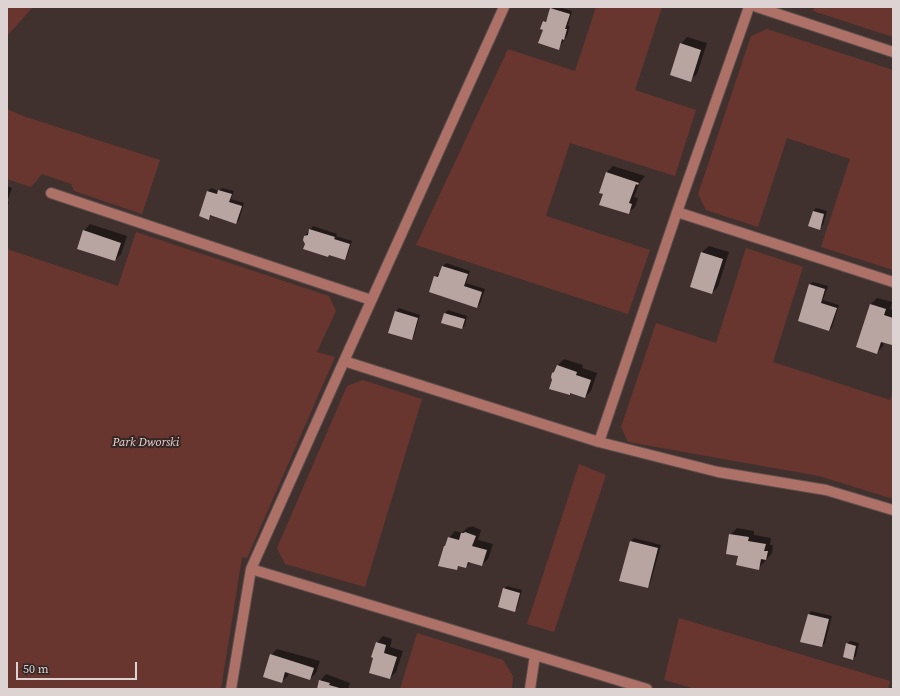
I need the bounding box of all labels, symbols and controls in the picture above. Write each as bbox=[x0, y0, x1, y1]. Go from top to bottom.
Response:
park label: Park Dworski bbox=[113, 436, 179, 450]
scale bar bbox=[18, 654, 139, 680]
text: 50 m bbox=[23, 661, 49, 677]

